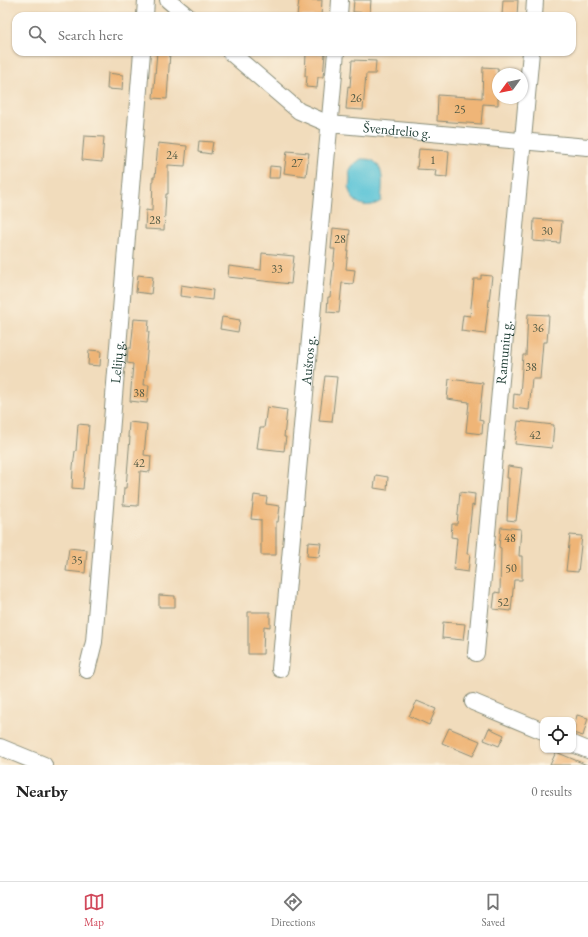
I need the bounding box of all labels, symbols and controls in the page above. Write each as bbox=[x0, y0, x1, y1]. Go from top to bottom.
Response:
search box bbox=[12, 12, 576, 56]
icon: search bbox=[26, 23, 48, 45]
text: Search here bbox=[58, 25, 123, 44]
north arrow bbox=[492, 68, 528, 104]
house number: 26 bbox=[350, 90, 362, 106]
house number: 25 bbox=[454, 101, 466, 117]
street label: Švendrelio g. bbox=[362, 118, 432, 142]
house number: 24 bbox=[166, 147, 178, 163]
house number: 1 bbox=[430, 152, 436, 168]
house number: 27 bbox=[291, 155, 303, 171]
house number: 28 bbox=[149, 212, 161, 228]
house number: 30 bbox=[541, 223, 553, 239]
house number: 28 bbox=[334, 231, 346, 247]
house number: 33 bbox=[271, 261, 283, 277]
street label: Ramunių g. bbox=[492, 319, 515, 385]
house number: 36 bbox=[532, 320, 544, 336]
street label: Aušros g. bbox=[297, 335, 319, 387]
street label: Lelijų g. bbox=[106, 340, 128, 384]
house number: 38 bbox=[525, 359, 537, 375]
house number: 38 bbox=[133, 385, 145, 401]
house number: 42 bbox=[529, 427, 541, 443]
house number: 42 bbox=[133, 455, 145, 471]
house number: 48 bbox=[504, 530, 516, 546]
house number: 35 bbox=[71, 552, 83, 568]
house number: 50 bbox=[505, 560, 517, 576]
house number: 52 bbox=[497, 594, 509, 610]
map controls bbox=[540, 717, 576, 753]
button: locate bbox=[540, 717, 576, 753]
text: Nearby bbox=[16, 780, 68, 802]
text: 0 results bbox=[531, 783, 572, 800]
tab: Map bbox=[83, 891, 105, 929]
tab: Directions bbox=[271, 891, 315, 929]
tab: Saved bbox=[481, 891, 505, 929]

